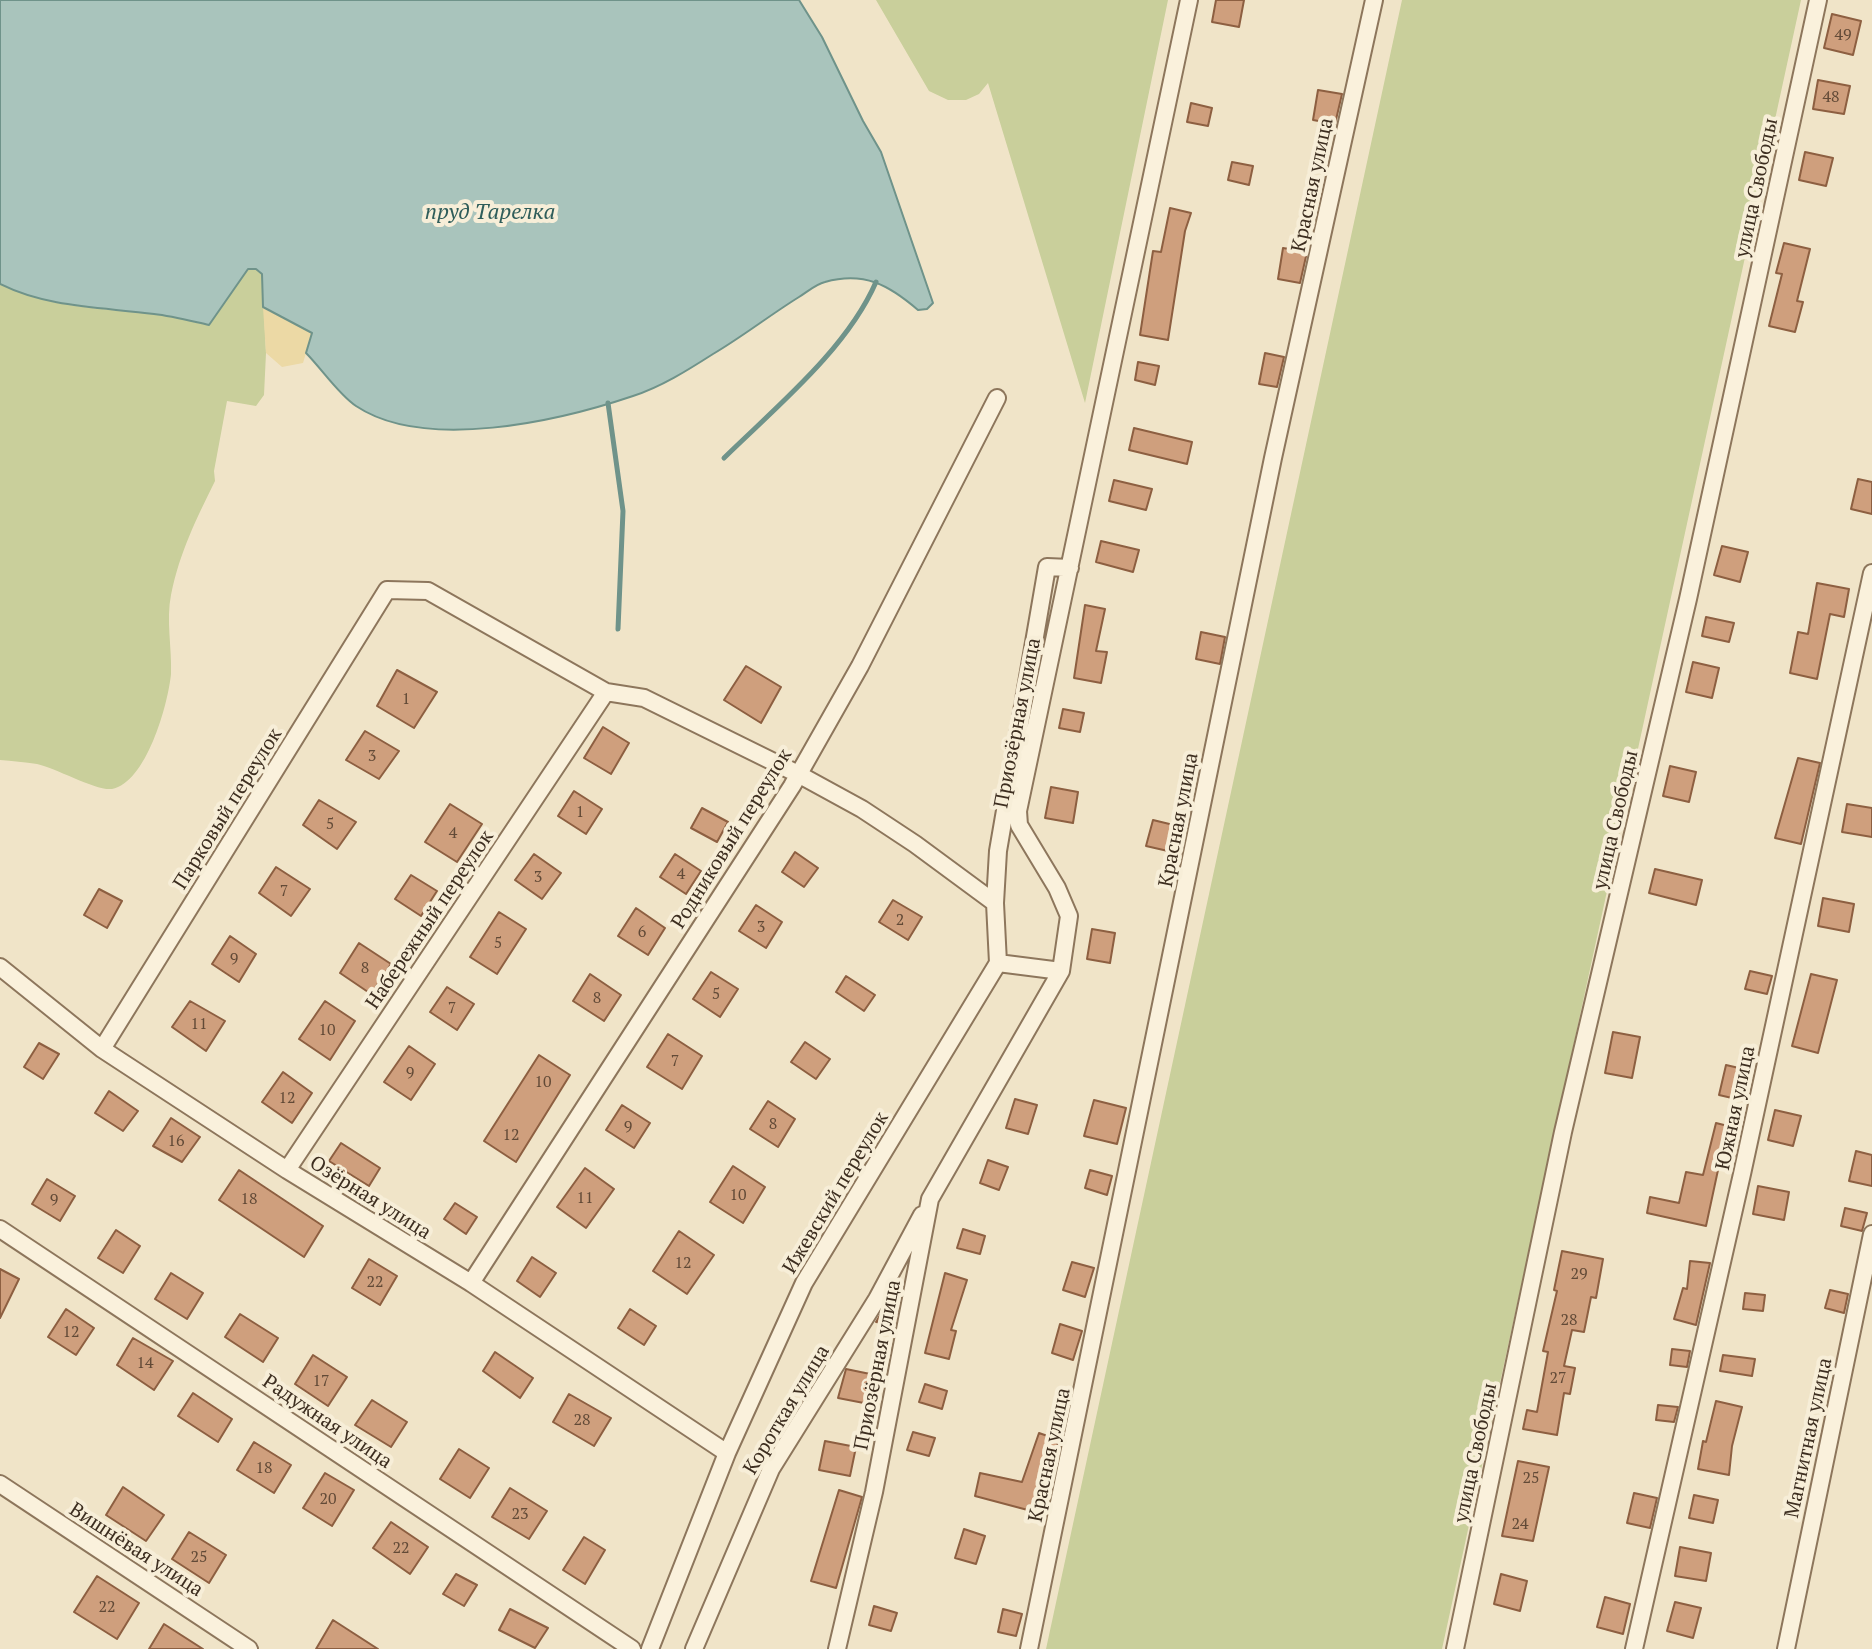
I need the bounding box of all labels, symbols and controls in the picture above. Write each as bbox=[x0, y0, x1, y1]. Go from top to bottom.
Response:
house number: 49 bbox=[1834, 25, 1852, 45]
house number: 48 bbox=[1822, 87, 1840, 107]
street label: Красная улица bbox=[1287, 116, 1339, 254]
street label: улица Свободы bbox=[1730, 116, 1784, 260]
water label: пруд Тарелка bbox=[425, 200, 555, 226]
street label: Приозёрная улица bbox=[990, 636, 1046, 810]
house number: 1 bbox=[402, 689, 410, 709]
street label: Парковый переулок bbox=[169, 724, 287, 894]
street label: Родниковый переулок bbox=[667, 745, 797, 933]
house number: 3 bbox=[368, 746, 376, 766]
street label: улица Свободы bbox=[1588, 748, 1644, 892]
street label: Красная улица bbox=[1154, 751, 1204, 889]
house number: 1 bbox=[576, 802, 584, 822]
house number: 5 bbox=[326, 814, 334, 834]
house number: 4 bbox=[449, 823, 457, 843]
street label: Набережный переулок bbox=[361, 826, 499, 1014]
house number: 4 bbox=[677, 864, 685, 884]
house number: 3 bbox=[534, 867, 542, 887]
house number: 7 bbox=[280, 881, 288, 901]
house number: 2 bbox=[896, 910, 904, 930]
house number: 3 bbox=[757, 917, 765, 937]
house number: 6 bbox=[638, 922, 646, 942]
house number: 5 bbox=[494, 933, 502, 953]
house number: 9 bbox=[230, 949, 238, 969]
house number: 8 bbox=[361, 958, 369, 978]
house number: 5 bbox=[712, 984, 720, 1004]
house number: 8 bbox=[593, 988, 601, 1008]
house number: 7 bbox=[448, 998, 456, 1018]
house number: 11 bbox=[190, 1014, 208, 1034]
house number: 10 bbox=[318, 1020, 336, 1040]
street label: Южная улица bbox=[1711, 1044, 1761, 1172]
house number: 7 bbox=[671, 1051, 679, 1071]
house number: 9 bbox=[406, 1063, 414, 1083]
house number: 10 bbox=[534, 1072, 552, 1092]
house number: 12 bbox=[278, 1088, 296, 1108]
street label: Ижевский переулок bbox=[778, 1108, 894, 1278]
house number: 8 bbox=[769, 1114, 777, 1134]
house number: 9 bbox=[624, 1117, 632, 1137]
house number: 12 bbox=[502, 1125, 520, 1145]
house number: 16 bbox=[167, 1131, 185, 1151]
street label: Озёрная улица bbox=[305, 1151, 435, 1245]
house number: 10 bbox=[729, 1185, 747, 1205]
house number: 11 bbox=[576, 1188, 594, 1208]
house number: 18 bbox=[240, 1189, 258, 1209]
house number: 9 bbox=[50, 1190, 58, 1210]
house number: 12 bbox=[674, 1253, 692, 1273]
house number: 29 bbox=[1570, 1264, 1588, 1284]
house number: 22 bbox=[366, 1272, 384, 1292]
street label: Приозёрная улица bbox=[850, 1278, 906, 1452]
house number: 28 bbox=[1560, 1310, 1578, 1330]
house number: 12 bbox=[62, 1322, 80, 1342]
street label: Короткая улица bbox=[739, 1341, 835, 1479]
house number: 14 bbox=[136, 1353, 154, 1373]
street label: Магнитная улица bbox=[1780, 1356, 1838, 1520]
house number: 27 bbox=[1549, 1368, 1567, 1388]
street label: Радужная улица bbox=[258, 1370, 396, 1474]
house number: 17 bbox=[312, 1371, 330, 1391]
street label: улица Свободы bbox=[1449, 1381, 1503, 1525]
street label: Красная улица bbox=[1024, 1386, 1076, 1524]
house number: 28 bbox=[573, 1410, 591, 1430]
house number: 18 bbox=[255, 1458, 273, 1478]
house number: 25 bbox=[1522, 1468, 1540, 1488]
house number: 20 bbox=[319, 1489, 337, 1509]
street label: Вишнёвая улица bbox=[65, 1498, 207, 1602]
house number: 23 bbox=[511, 1504, 529, 1524]
house number: 24 bbox=[1511, 1514, 1529, 1534]
house number: 22 bbox=[392, 1538, 410, 1558]
house number: 25 bbox=[190, 1547, 208, 1567]
house number: 22 bbox=[98, 1597, 116, 1617]

